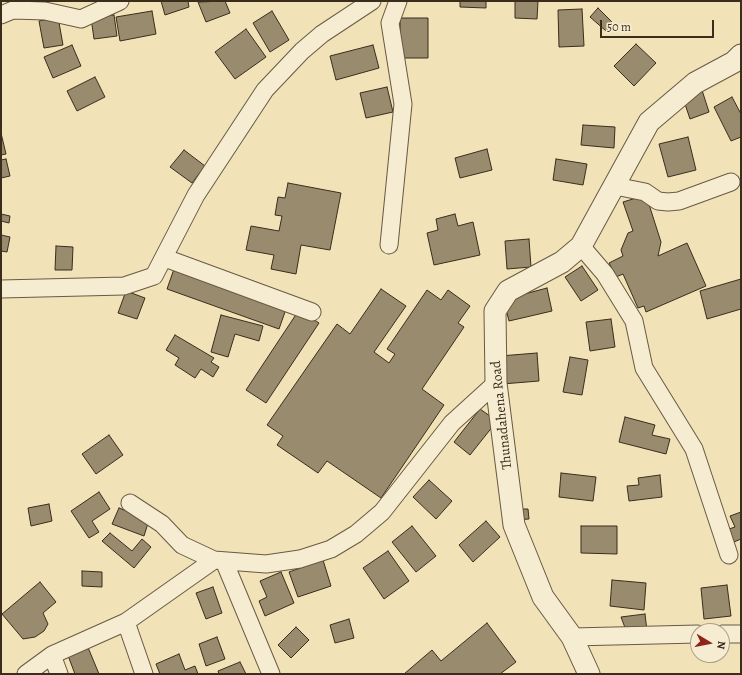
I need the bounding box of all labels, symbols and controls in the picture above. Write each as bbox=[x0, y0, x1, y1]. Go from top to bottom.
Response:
scale bar bbox=[602, 12, 716, 38]
text: 50 m bbox=[607, 19, 631, 35]
street label: Thunadahena Road bbox=[488, 360, 516, 470]
north arrow bbox=[690, 623, 730, 663]
text: N bbox=[713, 640, 729, 650]

